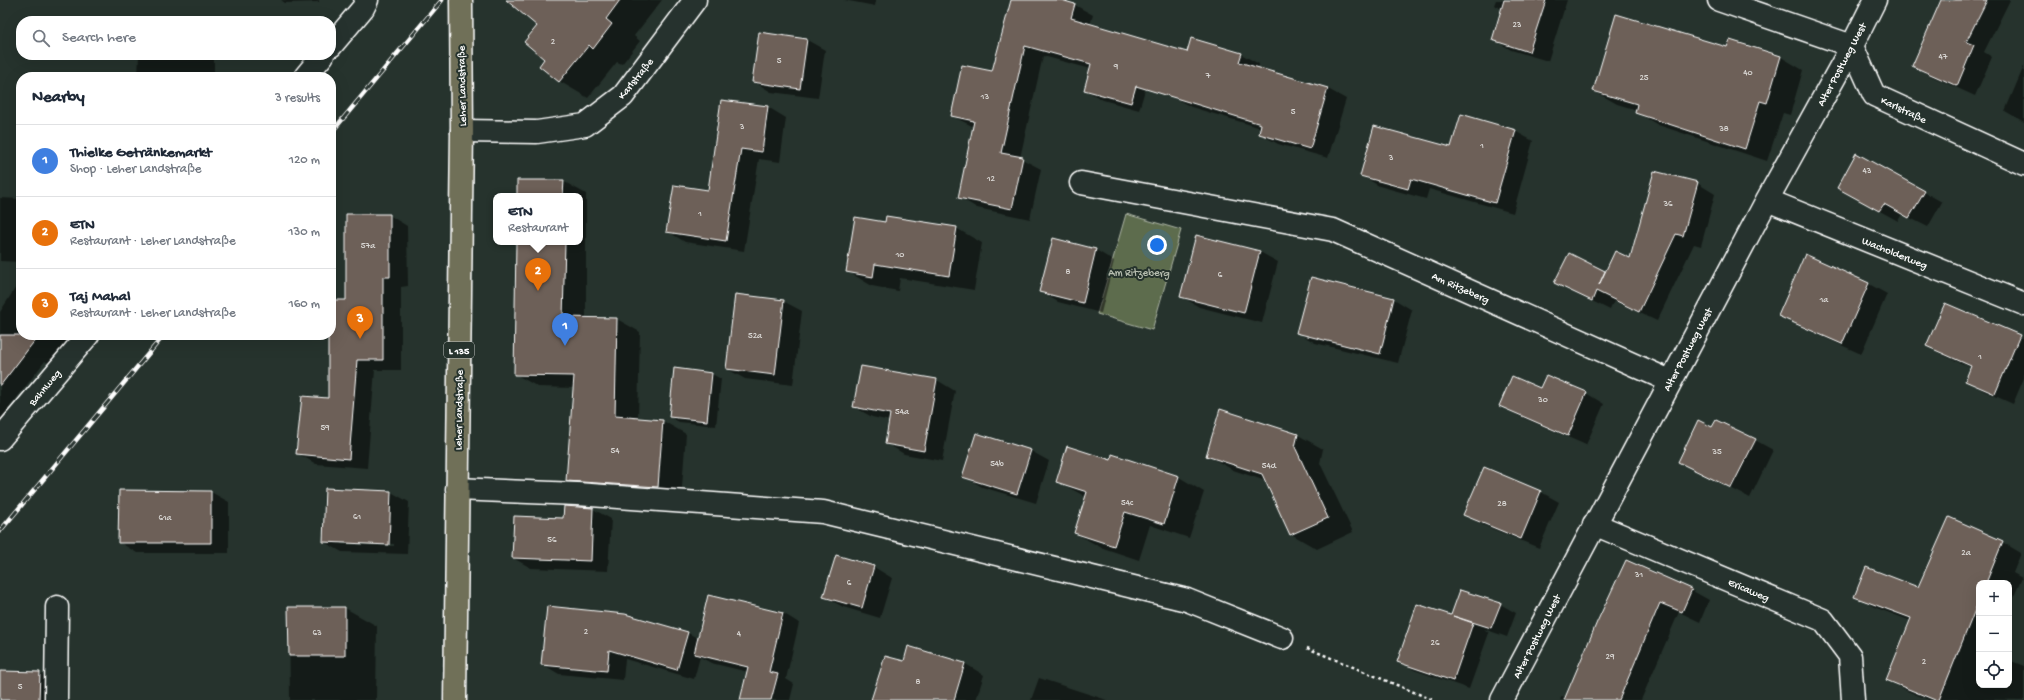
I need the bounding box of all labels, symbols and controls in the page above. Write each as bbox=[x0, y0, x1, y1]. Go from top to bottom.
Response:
search box bbox=[16, 16, 336, 60]
house number: 23 bbox=[1512, 20, 1522, 31]
street label: Alter Postweg West bbox=[1816, 20, 1870, 109]
icon: search bbox=[30, 27, 52, 49]
text: Search here bbox=[62, 29, 136, 47]
house number: 2 bbox=[551, 37, 556, 48]
street label: Leher Landstraße bbox=[456, 45, 470, 126]
house number: 47 bbox=[1939, 52, 1948, 63]
street label: Karlstraße bbox=[616, 56, 657, 102]
house number: 5 bbox=[777, 56, 782, 67]
house number: 9 bbox=[1113, 62, 1119, 73]
house number: 40 bbox=[1743, 68, 1753, 79]
house number: 7 bbox=[1205, 71, 1211, 82]
house number: 25 bbox=[1639, 73, 1649, 84]
text: Nearby bbox=[32, 88, 85, 108]
text: 3 results bbox=[275, 91, 320, 106]
house number: 13 bbox=[980, 92, 989, 103]
street label: Karlstraße bbox=[1878, 95, 1928, 127]
house number: 5 bbox=[1291, 107, 1296, 118]
house number: 3 bbox=[739, 122, 745, 133]
house number: 38 bbox=[1718, 124, 1729, 135]
house number: 1 bbox=[1479, 141, 1484, 152]
text: Thielke Getränkemarkt bbox=[70, 144, 212, 162]
text: 1 bbox=[42, 153, 48, 168]
text: 120 m bbox=[289, 153, 320, 168]
house number: 3 bbox=[1388, 153, 1394, 164]
text: Shop · Leher Landstraße bbox=[70, 162, 202, 177]
house number: 43 bbox=[1863, 166, 1872, 177]
house number: 12 bbox=[986, 174, 996, 185]
popup bbox=[493, 193, 583, 245]
house number: 36 bbox=[1662, 199, 1673, 210]
text: ETN bbox=[508, 203, 533, 221]
house number: 1 bbox=[697, 209, 702, 220]
text: ETN bbox=[70, 216, 95, 234]
text: Restaurant bbox=[508, 221, 568, 236]
text: 2 bbox=[42, 225, 48, 240]
text: 130 m bbox=[288, 225, 320, 240]
text: Restaurant · Leher Landstraße bbox=[70, 234, 236, 249]
your location bbox=[1147, 235, 1167, 255]
street label: Wacholderweg bbox=[1860, 235, 1929, 272]
house number: 57a bbox=[361, 241, 376, 252]
house number: 10 bbox=[895, 250, 904, 261]
pin: 2 bbox=[525, 258, 551, 291]
house number: 8 bbox=[1066, 267, 1071, 278]
park label: Am Ritzeberg bbox=[1108, 268, 1170, 280]
house number: 6 bbox=[1218, 270, 1223, 281]
street label: Am Ritzeberg bbox=[1430, 271, 1491, 307]
text: Taj Mahal bbox=[70, 288, 130, 306]
house number: 1a bbox=[1819, 295, 1829, 306]
text: 3 bbox=[42, 297, 48, 312]
text: 160 m bbox=[288, 297, 320, 312]
street label: Alter Postweg West bbox=[1662, 305, 1716, 394]
text: Restaurant · Leher Landstraße bbox=[70, 306, 236, 321]
pin: 3 bbox=[347, 306, 373, 339]
pin: 1 bbox=[552, 313, 578, 346]
house number: 52a bbox=[748, 331, 763, 342]
road number: L 135 bbox=[444, 342, 474, 358]
house number: 1 bbox=[1977, 352, 1982, 363]
street label: Bahnweg bbox=[26, 368, 64, 410]
street label: Leher Landstraße bbox=[453, 369, 467, 450]
house number: 30 bbox=[1537, 395, 1548, 406]
house number: 54a bbox=[895, 407, 910, 418]
house number: 59 bbox=[320, 423, 330, 434]
house number: 54 bbox=[611, 446, 620, 457]
house number: 35 bbox=[1711, 447, 1722, 458]
house number: 54b bbox=[990, 459, 1004, 470]
house number: 54d bbox=[1262, 461, 1277, 472]
house number: 54c bbox=[1121, 498, 1134, 509]
house number: 28 bbox=[1497, 499, 1507, 510]
house number: 61 bbox=[353, 512, 361, 523]
house number: 61a bbox=[158, 513, 173, 524]
house number: 56 bbox=[547, 535, 557, 546]
house number: 2a bbox=[1961, 548, 1972, 559]
house number: 31 bbox=[1634, 570, 1644, 581]
street label: Ericaweg bbox=[1726, 577, 1771, 605]
house number: 6 bbox=[847, 578, 852, 589]
map controls bbox=[1976, 580, 2012, 688]
button: + bbox=[1976, 580, 2012, 616]
street label: Alter Postweg West bbox=[1511, 592, 1565, 681]
button: − bbox=[1976, 616, 2012, 652]
house number: 2 bbox=[584, 627, 589, 638]
house number: 63 bbox=[312, 628, 322, 639]
house number: 4 bbox=[737, 629, 742, 640]
house number: 26 bbox=[1431, 638, 1440, 649]
house number: 29 bbox=[1606, 652, 1615, 663]
button: locate bbox=[1976, 652, 2012, 688]
house number: 2 bbox=[1922, 657, 1927, 668]
house number: 8 bbox=[916, 677, 921, 688]
house number: 5 bbox=[18, 682, 23, 693]

